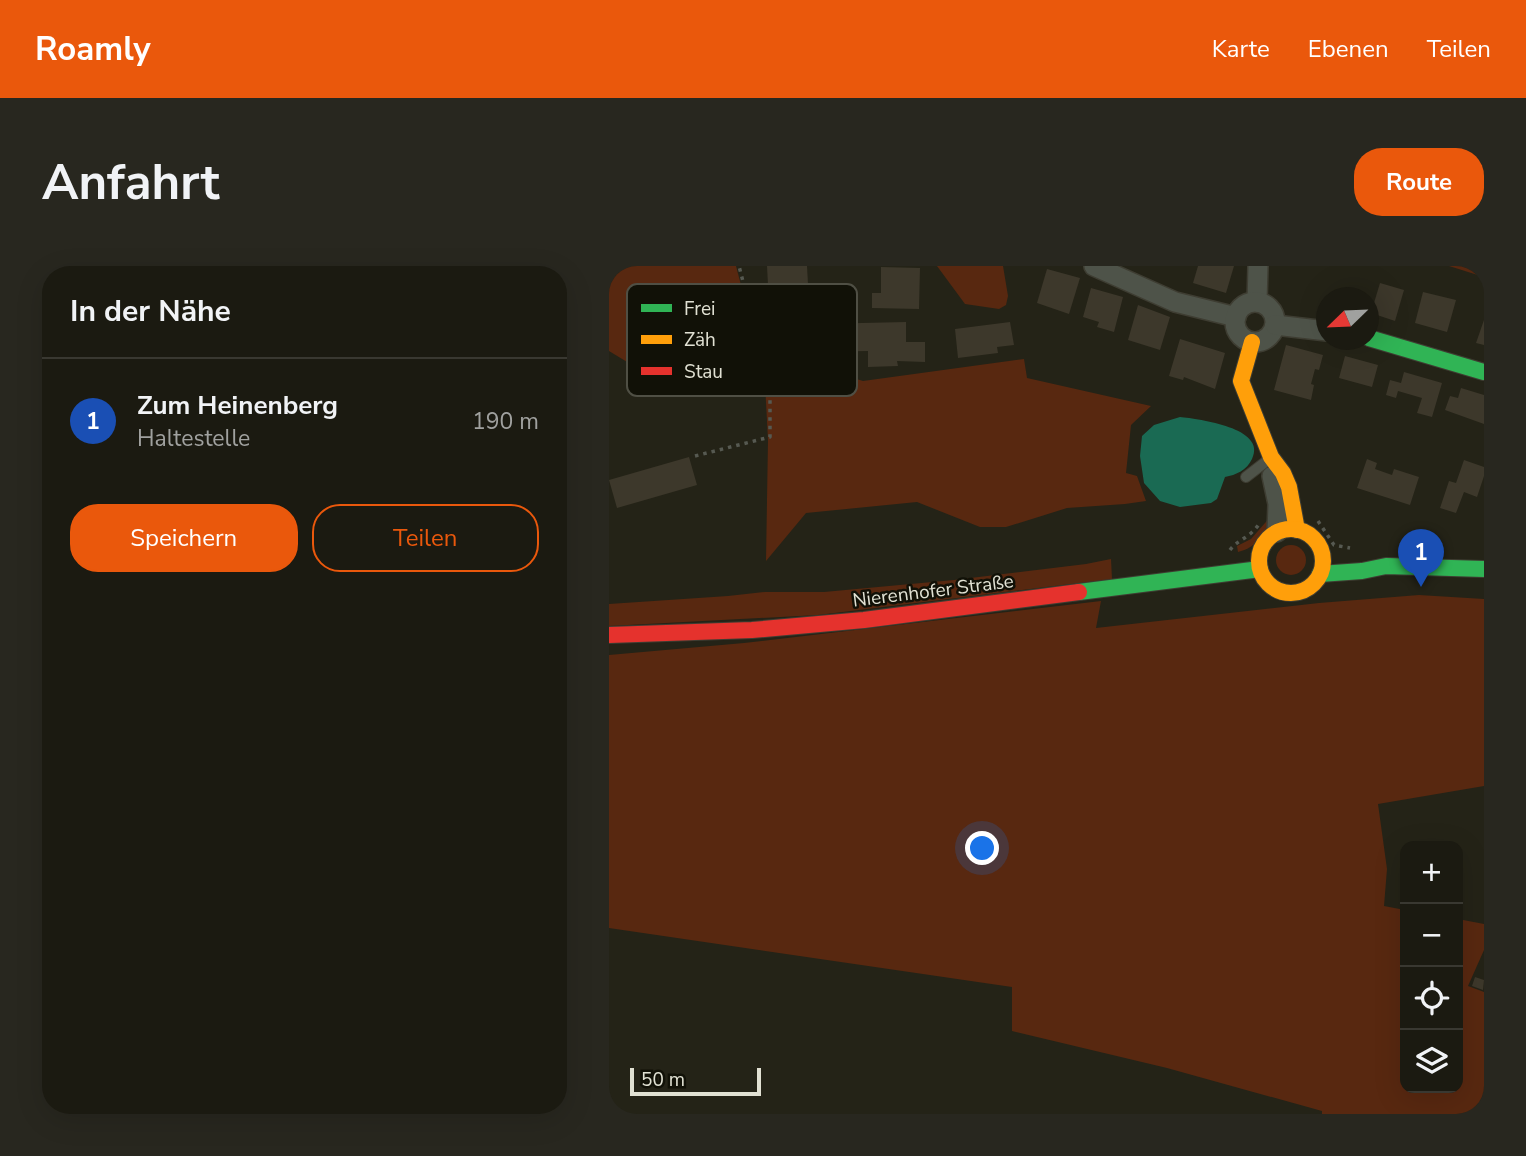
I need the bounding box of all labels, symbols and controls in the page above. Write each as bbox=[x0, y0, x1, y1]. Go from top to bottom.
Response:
text: Roamly bbox=[35, 27, 151, 72]
text: Karte bbox=[1212, 33, 1270, 65]
text: Ebenen bbox=[1308, 33, 1389, 65]
text: Teilen bbox=[1427, 33, 1491, 65]
button: Route bbox=[1354, 148, 1484, 216]
text: Anfahrt bbox=[42, 149, 220, 216]
legend bbox=[627, 284, 857, 396]
north arrow bbox=[1316, 287, 1379, 350]
text: In der Nähe bbox=[70, 291, 231, 332]
text: Frei bbox=[684, 296, 715, 322]
text: Zäh bbox=[684, 327, 716, 353]
text: Stau bbox=[684, 359, 723, 385]
text: Zum Heinenberg bbox=[137, 388, 338, 423]
text: 1 bbox=[86, 406, 100, 437]
text: 190 m bbox=[472, 406, 539, 437]
text: Haltestelle bbox=[137, 423, 250, 454]
button: Speichern bbox=[70, 504, 298, 572]
button: Teilen bbox=[312, 504, 539, 572]
pin: 1 bbox=[1398, 529, 1444, 587]
street label: Nierenhofer Straße bbox=[851, 568, 1015, 614]
your location bbox=[965, 831, 999, 865]
map controls bbox=[1400, 841, 1463, 1093]
button: + bbox=[1400, 841, 1463, 904]
button: − bbox=[1400, 904, 1463, 967]
button: locate bbox=[1400, 967, 1463, 1030]
button: layers bbox=[1400, 1030, 1463, 1093]
scale bar bbox=[630, 1065, 761, 1097]
text: 50 m bbox=[641, 1067, 685, 1093]

